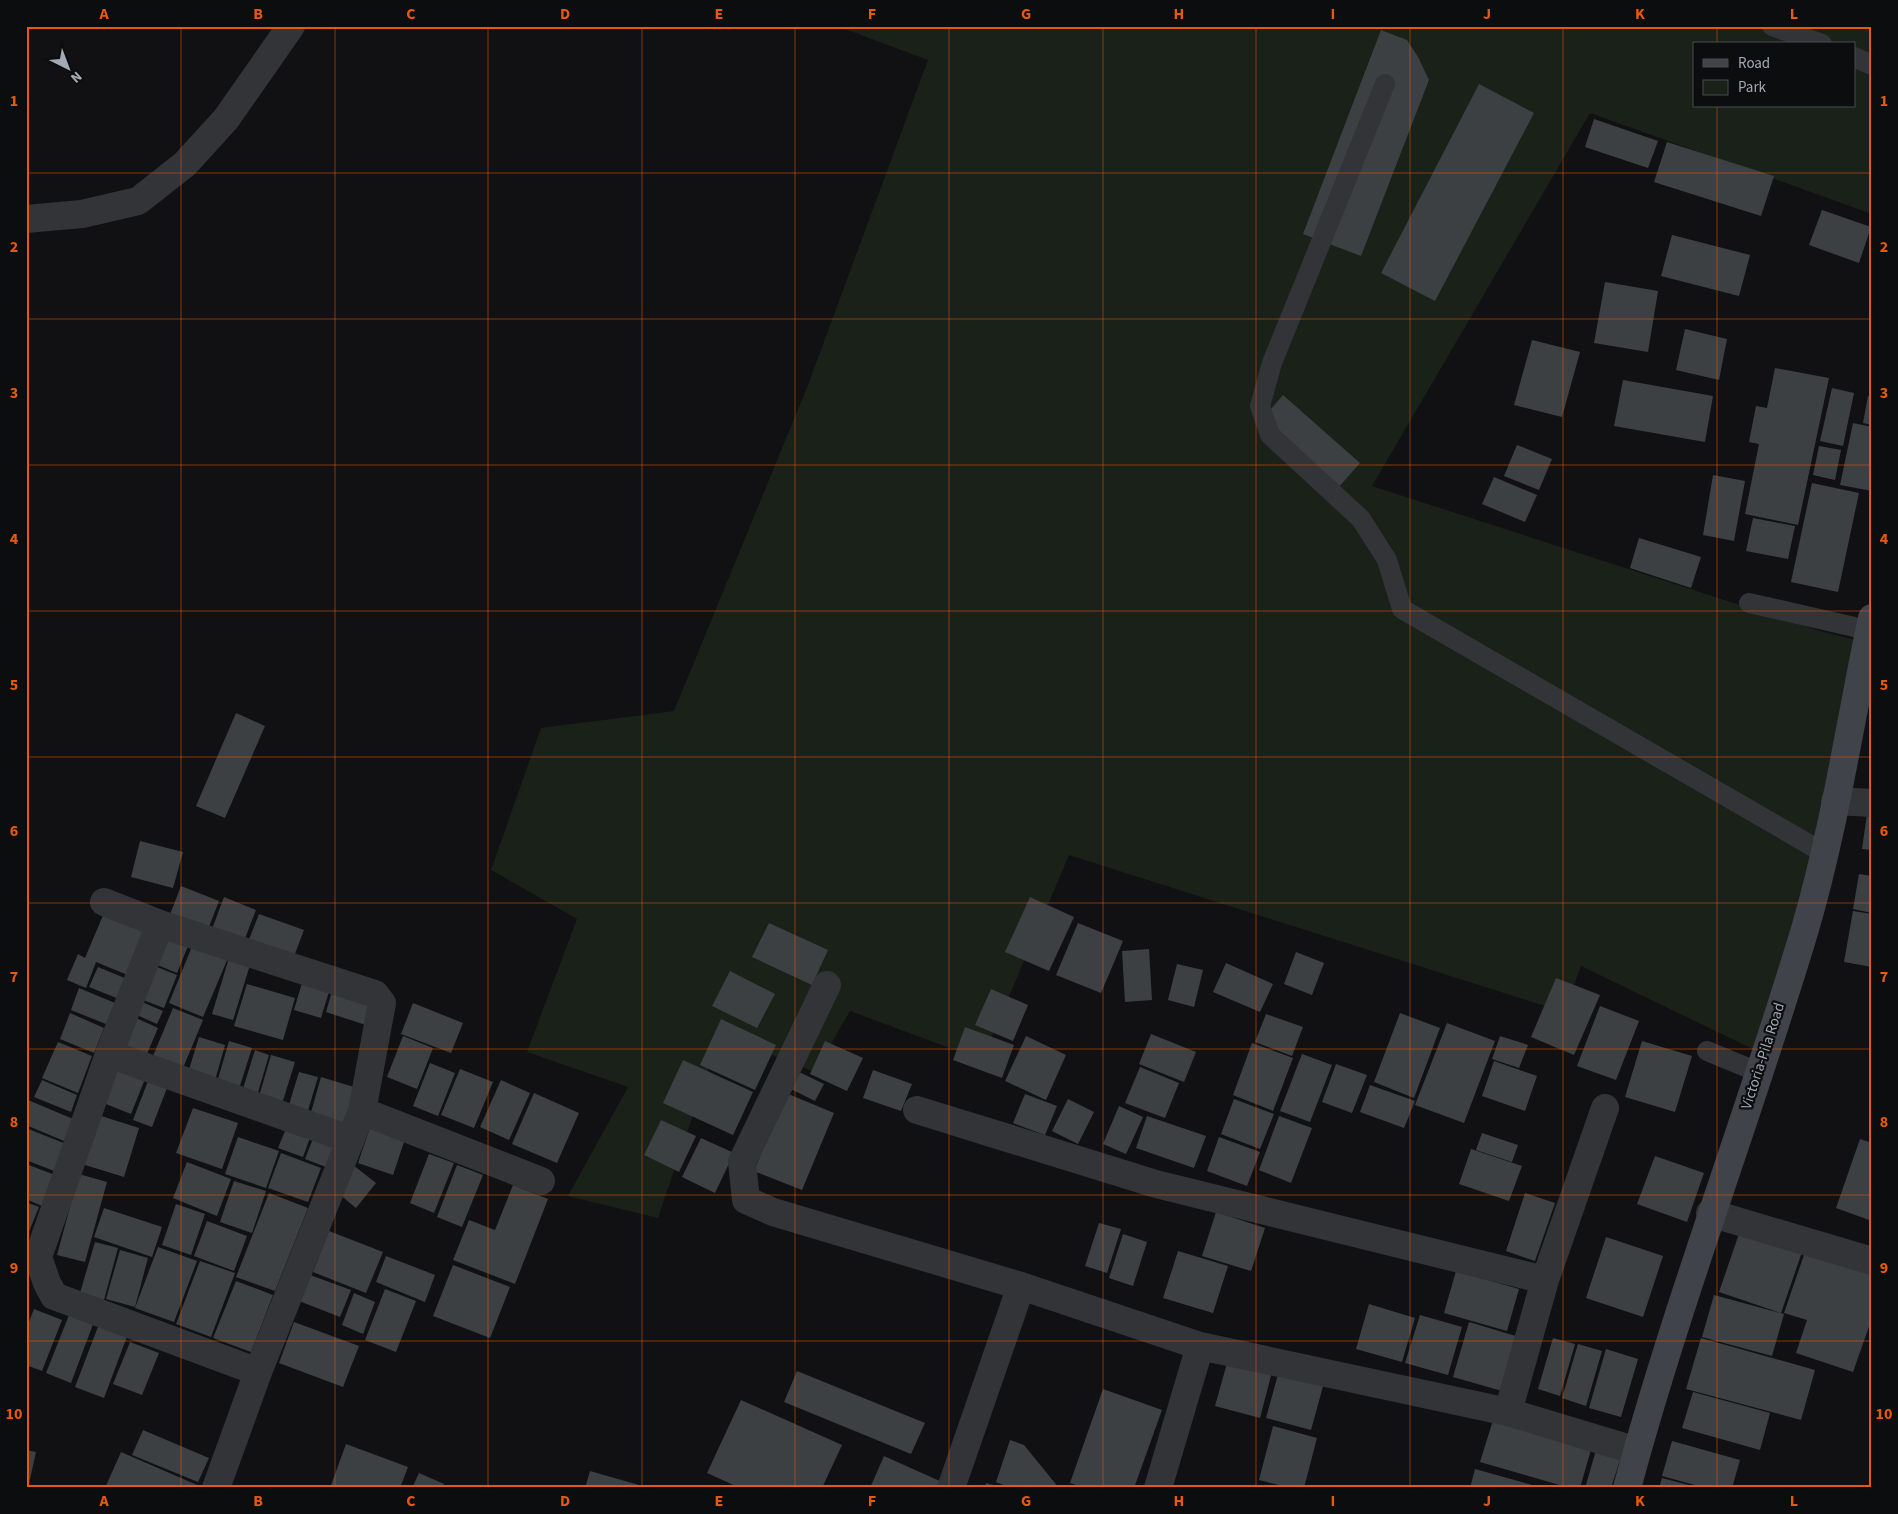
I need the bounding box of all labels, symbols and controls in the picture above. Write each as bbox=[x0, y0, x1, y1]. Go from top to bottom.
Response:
text: A bbox=[98, 3, 109, 25]
text: B bbox=[253, 3, 263, 25]
text: C bbox=[406, 3, 416, 25]
text: D bbox=[560, 3, 570, 25]
text: E bbox=[715, 3, 723, 25]
text: F bbox=[868, 3, 876, 25]
text: G bbox=[1021, 3, 1031, 25]
text: H bbox=[1174, 3, 1184, 25]
text: I bbox=[1331, 3, 1335, 25]
text: J bbox=[1483, 3, 1491, 25]
text: K bbox=[1635, 3, 1645, 25]
text: L bbox=[1790, 3, 1798, 25]
north arrow bbox=[42, 42, 92, 92]
legend bbox=[1693, 42, 1856, 108]
text: Road bbox=[1738, 53, 1770, 74]
text: N bbox=[66, 66, 86, 87]
text: Park bbox=[1738, 77, 1767, 98]
text: 1 bbox=[10, 90, 18, 112]
text: 1 bbox=[1880, 90, 1888, 112]
text: 2 bbox=[10, 236, 18, 258]
text: 2 bbox=[1880, 236, 1888, 258]
text: 3 bbox=[10, 382, 18, 404]
text: 3 bbox=[1880, 382, 1888, 404]
text: 4 bbox=[10, 528, 19, 550]
text: 4 bbox=[1880, 528, 1889, 550]
text: 5 bbox=[10, 674, 18, 696]
text: 5 bbox=[1880, 674, 1888, 696]
text: 6 bbox=[10, 820, 18, 842]
text: 6 bbox=[1880, 820, 1888, 842]
text: 7 bbox=[10, 966, 18, 988]
text: 7 bbox=[1880, 966, 1888, 988]
street label: Victoria-Pila Road bbox=[1736, 1000, 1790, 1112]
text: 8 bbox=[10, 1111, 18, 1133]
text: 8 bbox=[1880, 1111, 1888, 1133]
text: 9 bbox=[10, 1257, 18, 1279]
text: 9 bbox=[1880, 1257, 1888, 1279]
text: 10 bbox=[6, 1403, 22, 1425]
text: 10 bbox=[1876, 1403, 1892, 1425]
text: A bbox=[98, 1490, 109, 1512]
text: B bbox=[253, 1490, 263, 1512]
text: C bbox=[406, 1490, 416, 1512]
text: D bbox=[560, 1490, 570, 1512]
text: E bbox=[715, 1490, 723, 1512]
text: F bbox=[868, 1490, 876, 1512]
text: G bbox=[1021, 1490, 1031, 1512]
text: H bbox=[1174, 1490, 1184, 1512]
text: I bbox=[1331, 1490, 1335, 1512]
text: J bbox=[1483, 1490, 1491, 1512]
text: K bbox=[1635, 1490, 1645, 1512]
text: L bbox=[1790, 1490, 1798, 1512]

